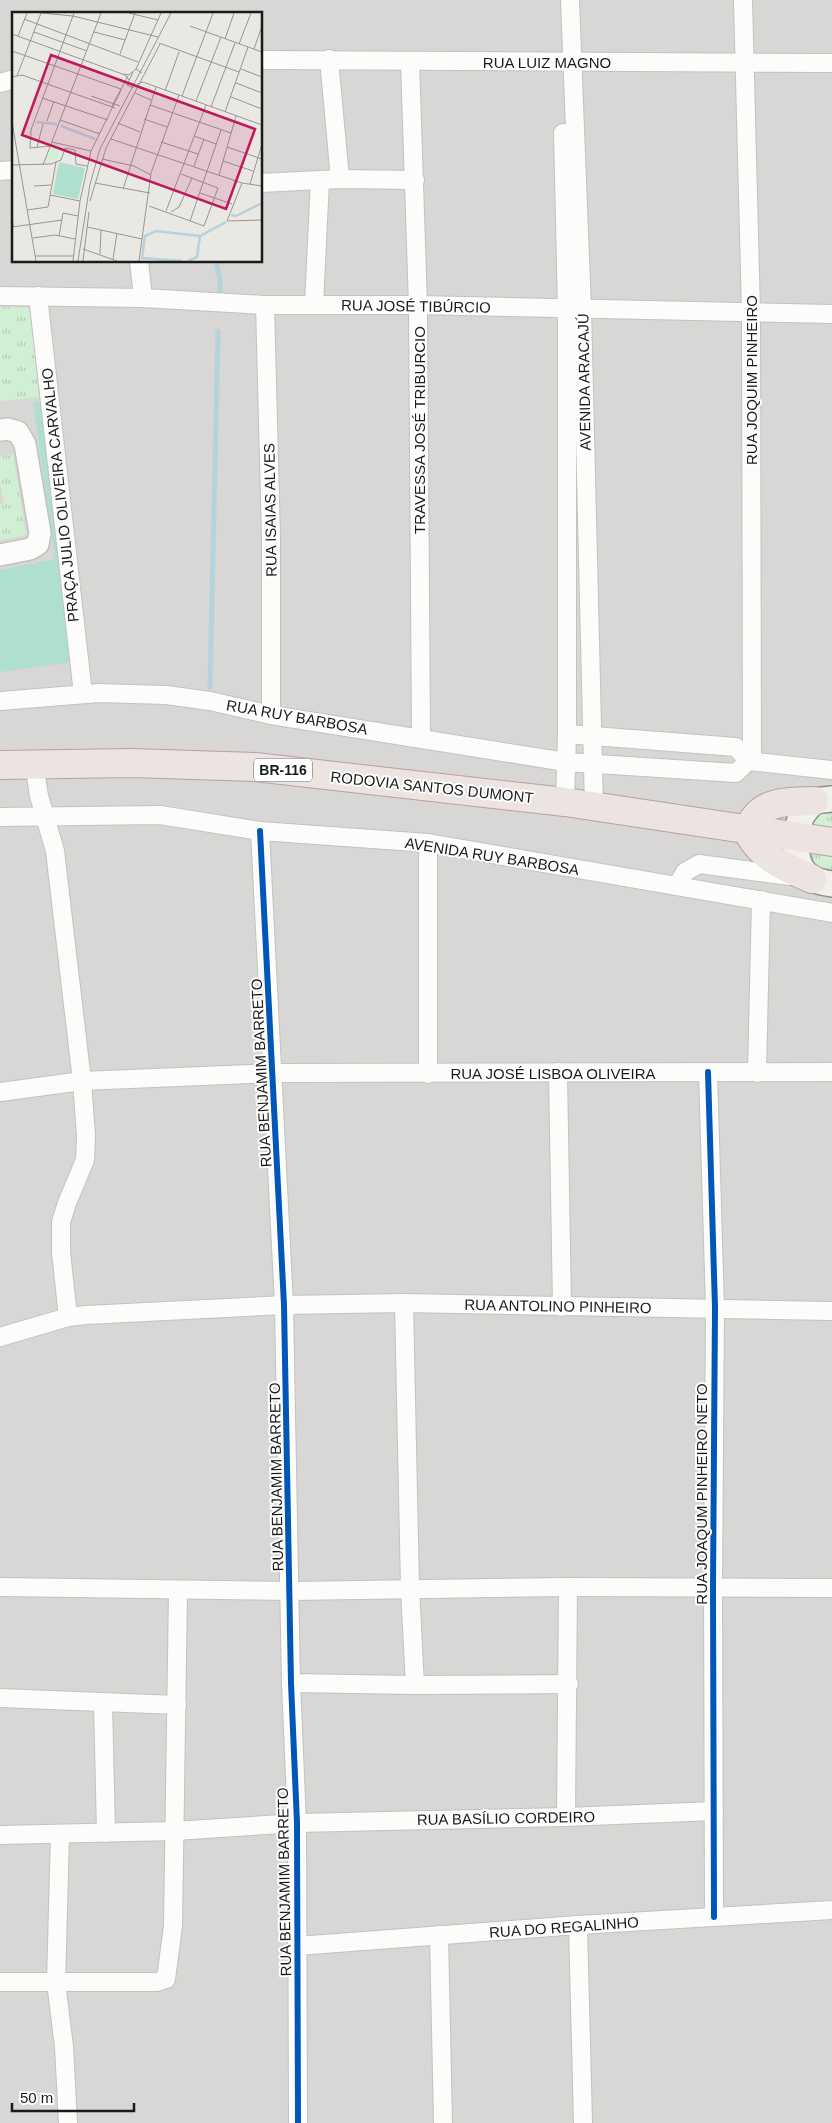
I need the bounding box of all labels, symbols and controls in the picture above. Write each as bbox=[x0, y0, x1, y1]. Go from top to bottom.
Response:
inset map bbox=[12, 12, 262, 262]
street label: RUA LUIZ MAGNO bbox=[483, 54, 611, 71]
street label: RUA JOQUIM PINHEIRO bbox=[743, 295, 760, 465]
street label: RUA JOSÉ TIBÚRCIO bbox=[341, 296, 491, 316]
street label: AVENIDA ARACAJÚ bbox=[574, 313, 594, 451]
street label: TRAVESSA JOSÉ TRIBURCIO bbox=[411, 326, 428, 534]
street label: PRAÇA JULIO OLIVEIRA CARVALHO bbox=[38, 367, 82, 623]
street label: RUA ISAIAS ALVES bbox=[260, 443, 280, 577]
street label: RUA RUY BARBOSA bbox=[225, 696, 369, 738]
road number: BR-116 bbox=[254, 758, 312, 782]
street label: RODOVIA SANTOS DUMONT bbox=[330, 768, 534, 806]
street label: AVENIDA RUY BARBOSA bbox=[404, 834, 580, 878]
street label: RUA BENJAMIM BARRETO bbox=[248, 978, 274, 1168]
street label: RUA JOSÉ LISBOA OLIVEIRA bbox=[450, 1065, 656, 1082]
street label: RUA ANTOLINO PINHEIRO bbox=[464, 1296, 652, 1316]
street label: RUA BENJAMIM BARRETO bbox=[266, 1382, 286, 1572]
street label: RUA JOAQUM PINHEIRO NETO bbox=[693, 1383, 710, 1605]
street label: RUA BENJAMIM BARRETO bbox=[274, 1787, 294, 1977]
street label: RUA BASÍLIO CORDEIRO bbox=[417, 1808, 595, 1828]
street label: RUA DO REGALINHO bbox=[489, 1913, 639, 1941]
scale bar bbox=[12, 2080, 135, 2112]
text: 50 m bbox=[20, 2089, 53, 2106]

